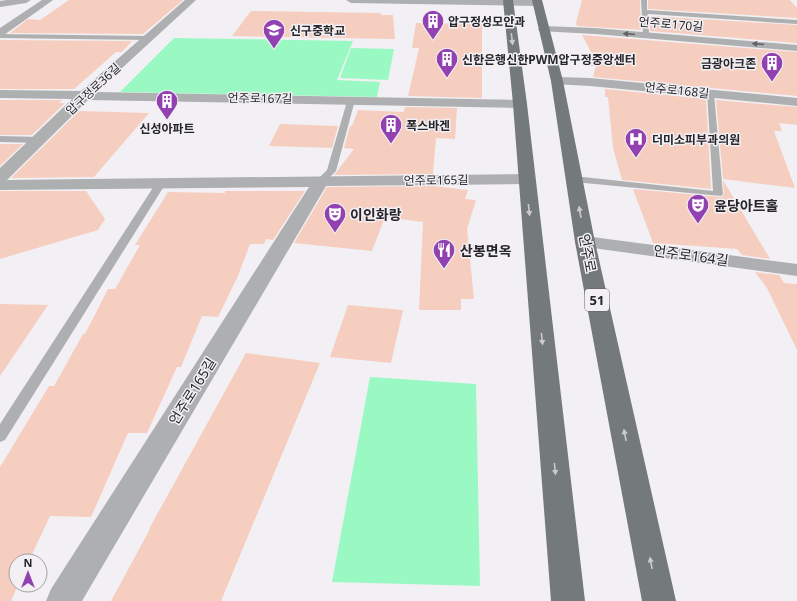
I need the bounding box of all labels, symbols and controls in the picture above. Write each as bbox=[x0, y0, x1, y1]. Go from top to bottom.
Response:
building icon: 압구정성모안과 bbox=[420, 8, 446, 41]
place label: 압구정성모안과 bbox=[448, 13, 525, 30]
street label: 언주로170길 bbox=[638, 13, 704, 35]
school or university icon: 신구중학교 bbox=[261, 17, 287, 50]
place label: 신구중학교 bbox=[290, 22, 345, 39]
one-way arrow bbox=[623, 30, 635, 37]
one-way arrow bbox=[509, 33, 516, 45]
one-way arrow bbox=[752, 41, 764, 48]
building icon: 신한은행신한PWM압구정중앙센터 bbox=[434, 46, 460, 79]
building icon: 금광아크존 bbox=[759, 50, 785, 83]
place label: 신한은행신한PWM압구정중앙센터 bbox=[462, 51, 636, 68]
place label: 금광아크존 bbox=[701, 55, 756, 72]
street label: 압구정로36길 bbox=[62, 59, 124, 119]
street label: 언주로168길 bbox=[644, 78, 710, 102]
building icon: 신성아파트 bbox=[154, 88, 180, 121]
street label: 언주로167길 bbox=[227, 89, 293, 107]
building icon: 폭스바겐 bbox=[378, 112, 404, 145]
place label: 폭스바겐 bbox=[406, 117, 450, 134]
place label: 신성아파트 bbox=[139, 120, 195, 137]
hospital icon: 더미소피부과의원 bbox=[623, 126, 649, 159]
place label: 더미소피부과의원 bbox=[652, 131, 740, 148]
street label: 언주로165길 bbox=[403, 171, 469, 189]
theatre icon: 윤당아트홀 bbox=[685, 192, 711, 225]
place label: 윤당아트홀 bbox=[714, 196, 779, 215]
theatre icon: 이인화랑 bbox=[322, 201, 348, 234]
one-way arrow bbox=[526, 204, 533, 216]
place label: 이인화랑 bbox=[350, 205, 402, 224]
one-way arrow bbox=[577, 206, 583, 218]
street label: 언주로 bbox=[575, 232, 601, 274]
restaurant icon: 산봉면옥 bbox=[431, 237, 457, 270]
street label: 언주로164길 bbox=[652, 240, 730, 270]
place label: 산봉면옥 bbox=[460, 241, 512, 260]
road number: 51 bbox=[585, 289, 609, 311]
one-way arrow bbox=[539, 333, 545, 345]
street label: 언주로165길 bbox=[164, 354, 220, 428]
one-way arrow bbox=[621, 429, 627, 442]
one-way arrow bbox=[551, 463, 558, 475]
north arrow bbox=[8, 553, 48, 593]
text: N bbox=[24, 555, 32, 570]
one-way arrow bbox=[647, 557, 653, 569]

